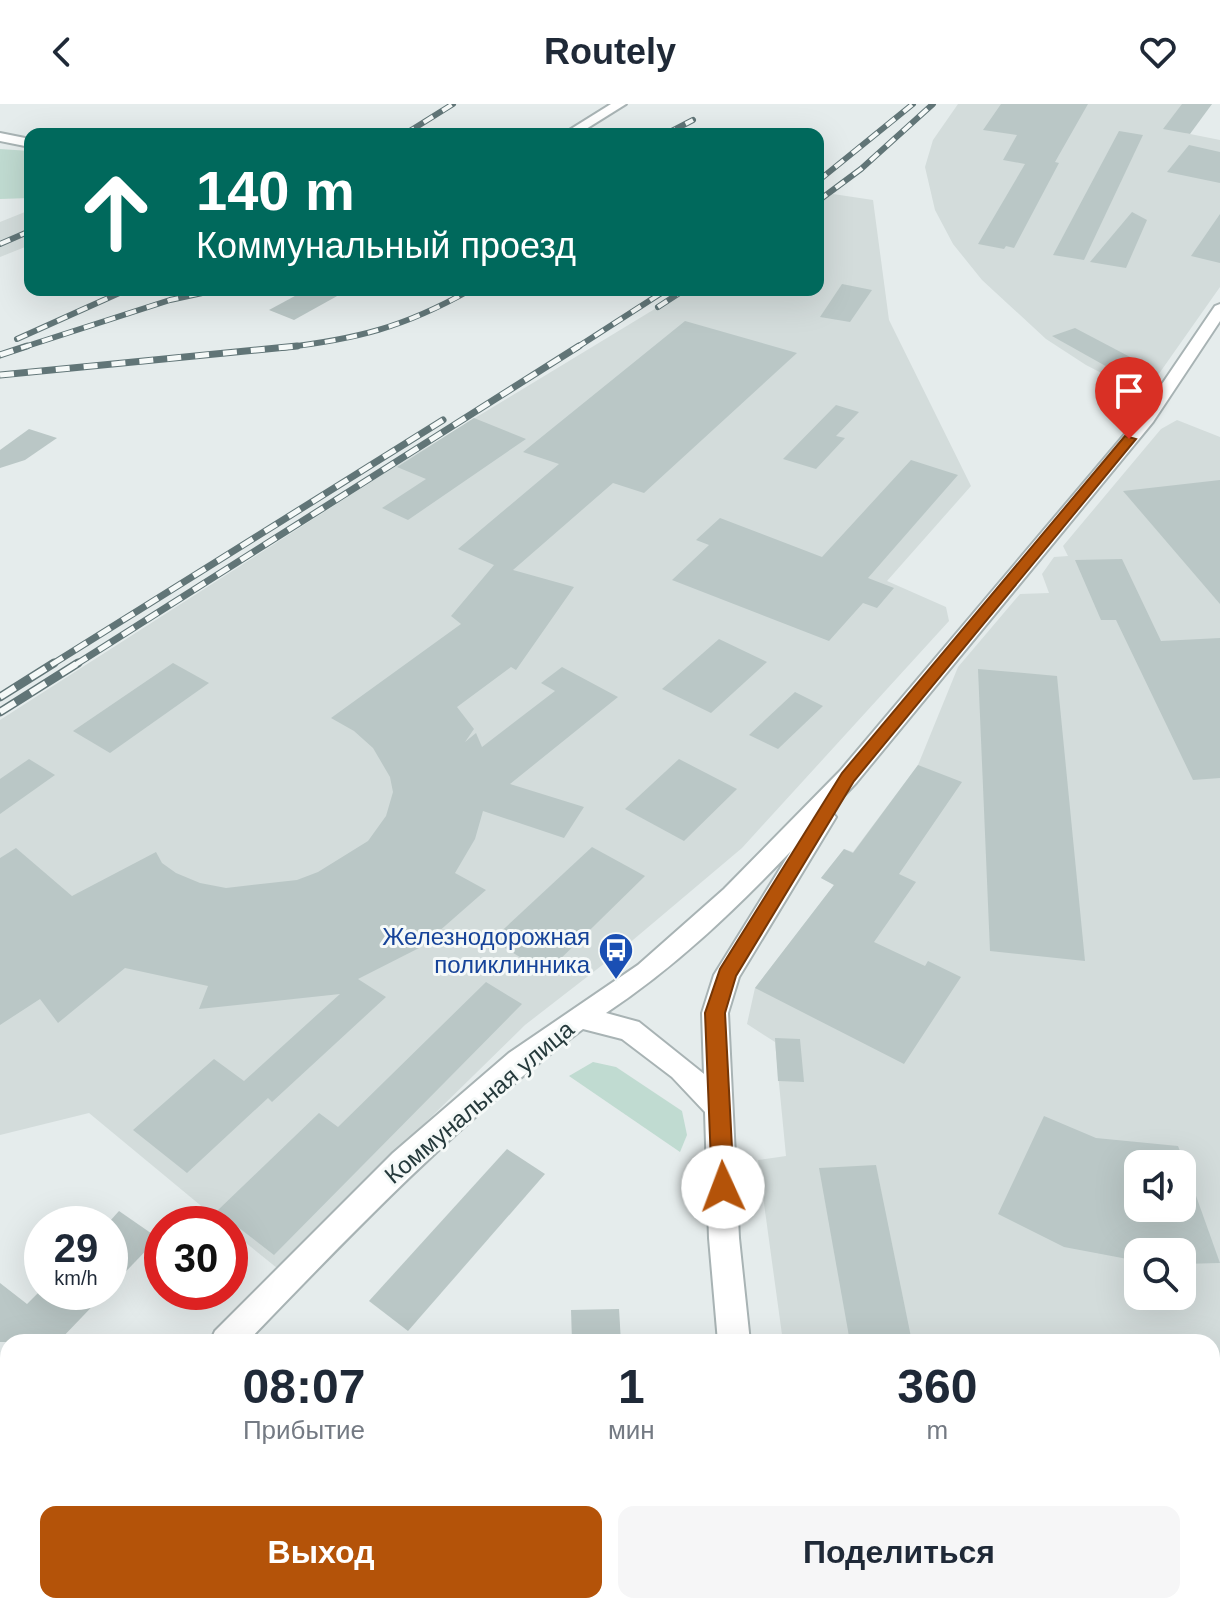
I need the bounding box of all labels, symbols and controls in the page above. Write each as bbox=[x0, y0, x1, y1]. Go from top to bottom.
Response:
icon: back bbox=[40, 30, 84, 74]
icon: heart bbox=[1136, 30, 1180, 74]
text: Routely bbox=[544, 31, 676, 72]
text: 140 m bbox=[196, 159, 355, 222]
icon: ahead bbox=[64, 160, 168, 264]
text: Коммунальный проезд bbox=[196, 225, 576, 266]
pin bbox=[1095, 357, 1163, 439]
icon: arrive bbox=[1107, 369, 1151, 413]
place label: Железнодорожная поликлинника bbox=[382, 923, 591, 978]
bus stop icon: Железнодорожная поликлинника bbox=[597, 931, 635, 981]
street label: Коммунальная улица bbox=[379, 1015, 579, 1189]
position arrow bbox=[681, 1145, 765, 1229]
map controls bbox=[1124, 1150, 1196, 1310]
button: sound bbox=[1124, 1150, 1196, 1222]
speed limit sign: 30 bbox=[144, 1206, 248, 1310]
text: 29 bbox=[54, 1226, 98, 1270]
button: search bbox=[1124, 1238, 1196, 1310]
text: km/h bbox=[54, 1267, 98, 1289]
text: 08:07 bbox=[243, 1360, 365, 1413]
text: 1 bbox=[618, 1360, 645, 1413]
text: 360 bbox=[897, 1360, 977, 1413]
text: Прибытие bbox=[243, 1415, 365, 1445]
text: мин bbox=[608, 1415, 655, 1445]
text: m bbox=[927, 1415, 948, 1445]
button: Выход bbox=[40, 1506, 602, 1598]
button: Поделиться bbox=[618, 1506, 1180, 1598]

